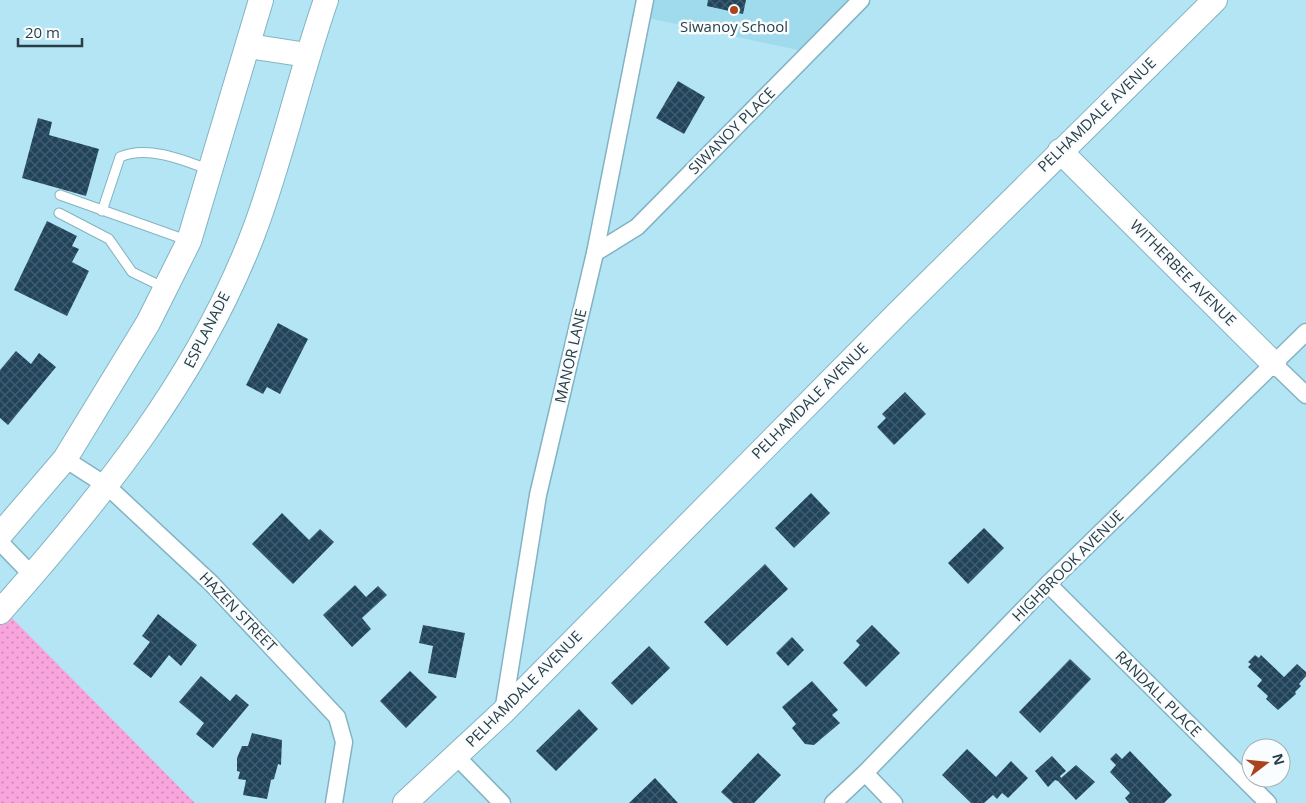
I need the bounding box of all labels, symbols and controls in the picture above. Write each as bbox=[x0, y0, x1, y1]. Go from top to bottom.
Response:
marker: Siwanoy School bbox=[728, 4, 740, 16]
scale bar bbox=[18, 15, 81, 47]
place label: Siwanoy School bbox=[680, 16, 788, 36]
text: 20 m bbox=[25, 22, 60, 42]
street label: PELHAMDALE AVENUE bbox=[1033, 53, 1160, 176]
street label: SIWANOY PLACE bbox=[684, 83, 779, 178]
street label: WITHERBEE AVENUE bbox=[1126, 215, 1241, 330]
street label: ESPLANADE bbox=[178, 288, 234, 371]
street label: MANOR LANE bbox=[549, 307, 591, 405]
street label: PELHAMDALE AVENUE bbox=[747, 338, 872, 463]
street label: HIGHBROOK AVENUE bbox=[1007, 505, 1127, 625]
street label: HAZEN STREET bbox=[196, 567, 282, 656]
street label: PELHAMDALE AVENUE bbox=[461, 626, 586, 751]
street label: RANDALL PLACE bbox=[1111, 646, 1206, 741]
north arrow bbox=[1241, 738, 1291, 788]
text: N bbox=[1268, 751, 1290, 767]

